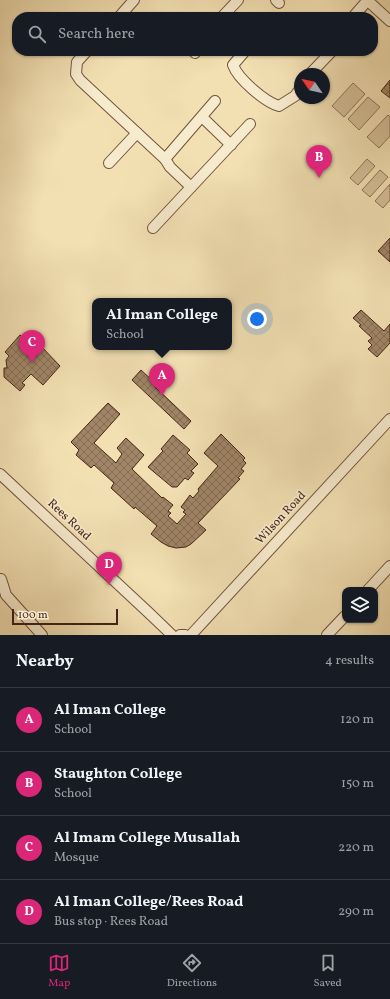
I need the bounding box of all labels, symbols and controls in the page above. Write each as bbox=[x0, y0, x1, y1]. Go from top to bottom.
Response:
search box bbox=[12, 12, 378, 56]
icon: search bbox=[26, 23, 48, 45]
text: Search here bbox=[58, 24, 135, 45]
north arrow bbox=[294, 68, 330, 104]
pin: B bbox=[306, 145, 332, 178]
popup bbox=[92, 298, 232, 350]
text: Al Iman College bbox=[106, 305, 218, 326]
your location bbox=[247, 309, 267, 329]
text: School bbox=[106, 326, 144, 344]
pin: C bbox=[19, 330, 45, 363]
pin: A bbox=[149, 363, 175, 396]
street label: Wilson Road bbox=[252, 488, 310, 548]
street label: Rees Road bbox=[44, 496, 94, 544]
pin: D bbox=[96, 552, 122, 585]
map controls bbox=[342, 587, 378, 623]
button: layers bbox=[342, 587, 378, 623]
scale bar bbox=[12, 607, 118, 626]
text: 100 m bbox=[18, 608, 48, 623]
text: Nearby bbox=[16, 650, 74, 673]
text: 4 results bbox=[325, 652, 374, 670]
text: Al Iman College bbox=[54, 700, 166, 721]
text: A bbox=[24, 711, 34, 729]
text: 120 m bbox=[340, 711, 374, 729]
text: School bbox=[54, 721, 92, 739]
text: Staughton College bbox=[54, 764, 182, 785]
text: B bbox=[25, 775, 33, 793]
text: 150 m bbox=[341, 775, 374, 793]
text: School bbox=[54, 785, 92, 803]
text: Al Imam College Musallah bbox=[54, 828, 240, 849]
text: C bbox=[25, 839, 33, 857]
text: 220 m bbox=[338, 839, 374, 857]
text: Mosque bbox=[54, 849, 99, 867]
text: Al Iman College/Rees Road bbox=[54, 892, 243, 913]
text: D bbox=[24, 903, 34, 921]
text: 290 m bbox=[338, 903, 374, 921]
text: Bus stop · Rees Road bbox=[54, 913, 168, 931]
tab: Map bbox=[48, 952, 70, 991]
tab: Directions bbox=[167, 952, 217, 991]
tab: Saved bbox=[313, 952, 342, 991]

